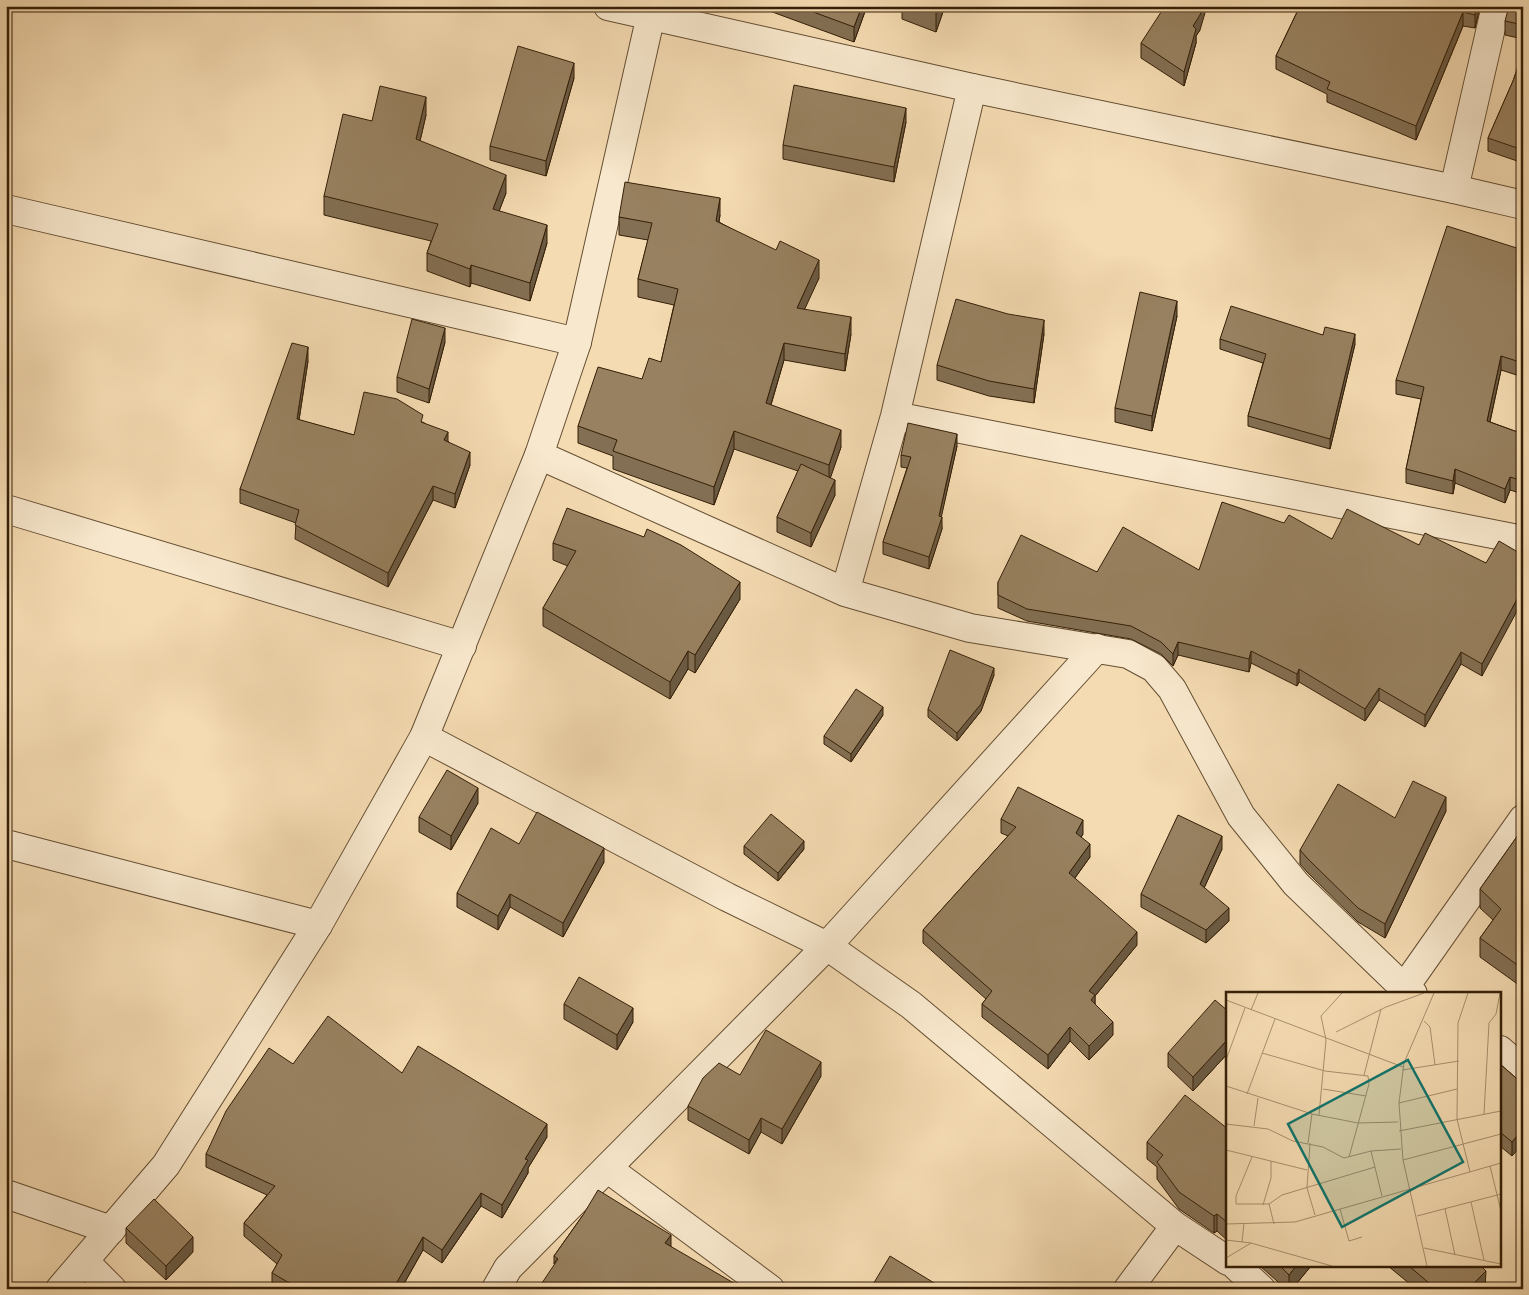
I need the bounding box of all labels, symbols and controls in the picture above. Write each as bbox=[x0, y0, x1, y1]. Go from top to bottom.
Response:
inset map bbox=[1226, 992, 1502, 1268]

